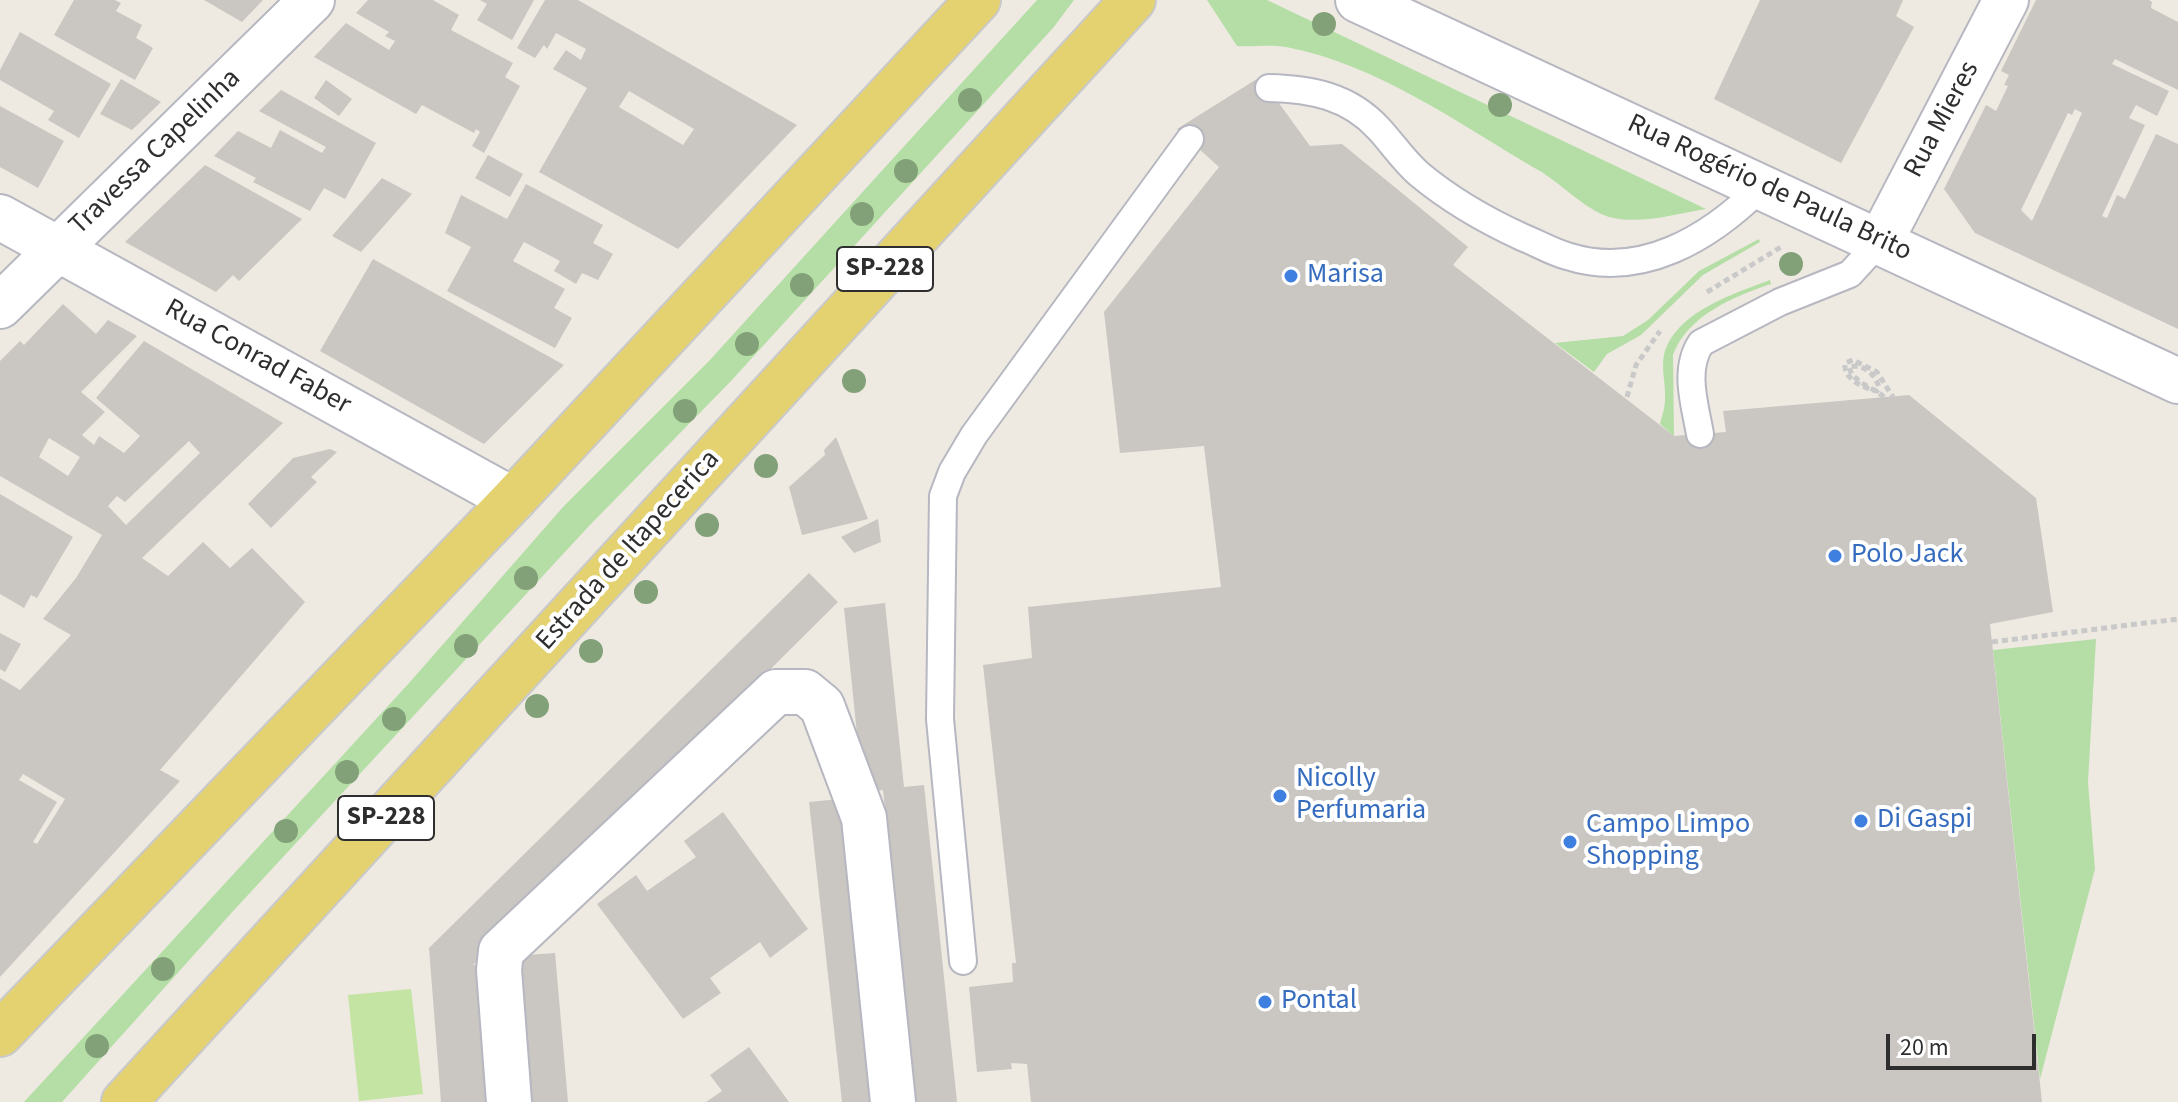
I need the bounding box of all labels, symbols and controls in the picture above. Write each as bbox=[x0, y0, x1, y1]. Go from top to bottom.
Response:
street label: Rua Mieres bbox=[1898, 56, 1988, 184]
street label: Travessa Capelinha bbox=[63, 63, 249, 243]
street label: Rua Rogério de Paula Brito bbox=[1621, 108, 1917, 270]
road number: SP-228 bbox=[837, 247, 933, 291]
place label: Marisa bbox=[1307, 259, 1384, 293]
marker: Marisa bbox=[1282, 267, 1300, 285]
street label: Rua Conrad Faber bbox=[158, 293, 356, 423]
street label: Estrada de Itapecerica bbox=[530, 444, 728, 658]
place label: Polo Jack bbox=[1851, 539, 1963, 573]
marker: Polo Jack bbox=[1826, 547, 1844, 565]
place label: Nicolly Perfumaria bbox=[1296, 763, 1426, 829]
marker: Nicolly Perfumaria bbox=[1271, 787, 1289, 805]
road number: SP-228 bbox=[338, 796, 434, 840]
place label: Di Gaspi bbox=[1877, 804, 1972, 838]
place label: Campo Limpo Shopping bbox=[1586, 809, 1750, 875]
marker: Di Gaspi bbox=[1852, 812, 1870, 830]
marker: Campo Limpo Shopping bbox=[1561, 833, 1579, 851]
place label: Pontal bbox=[1281, 985, 1357, 1019]
marker: Pontal bbox=[1256, 993, 1274, 1011]
scale bar bbox=[1890, 1018, 2040, 1068]
text: 20 m bbox=[1900, 1030, 1949, 1065]

